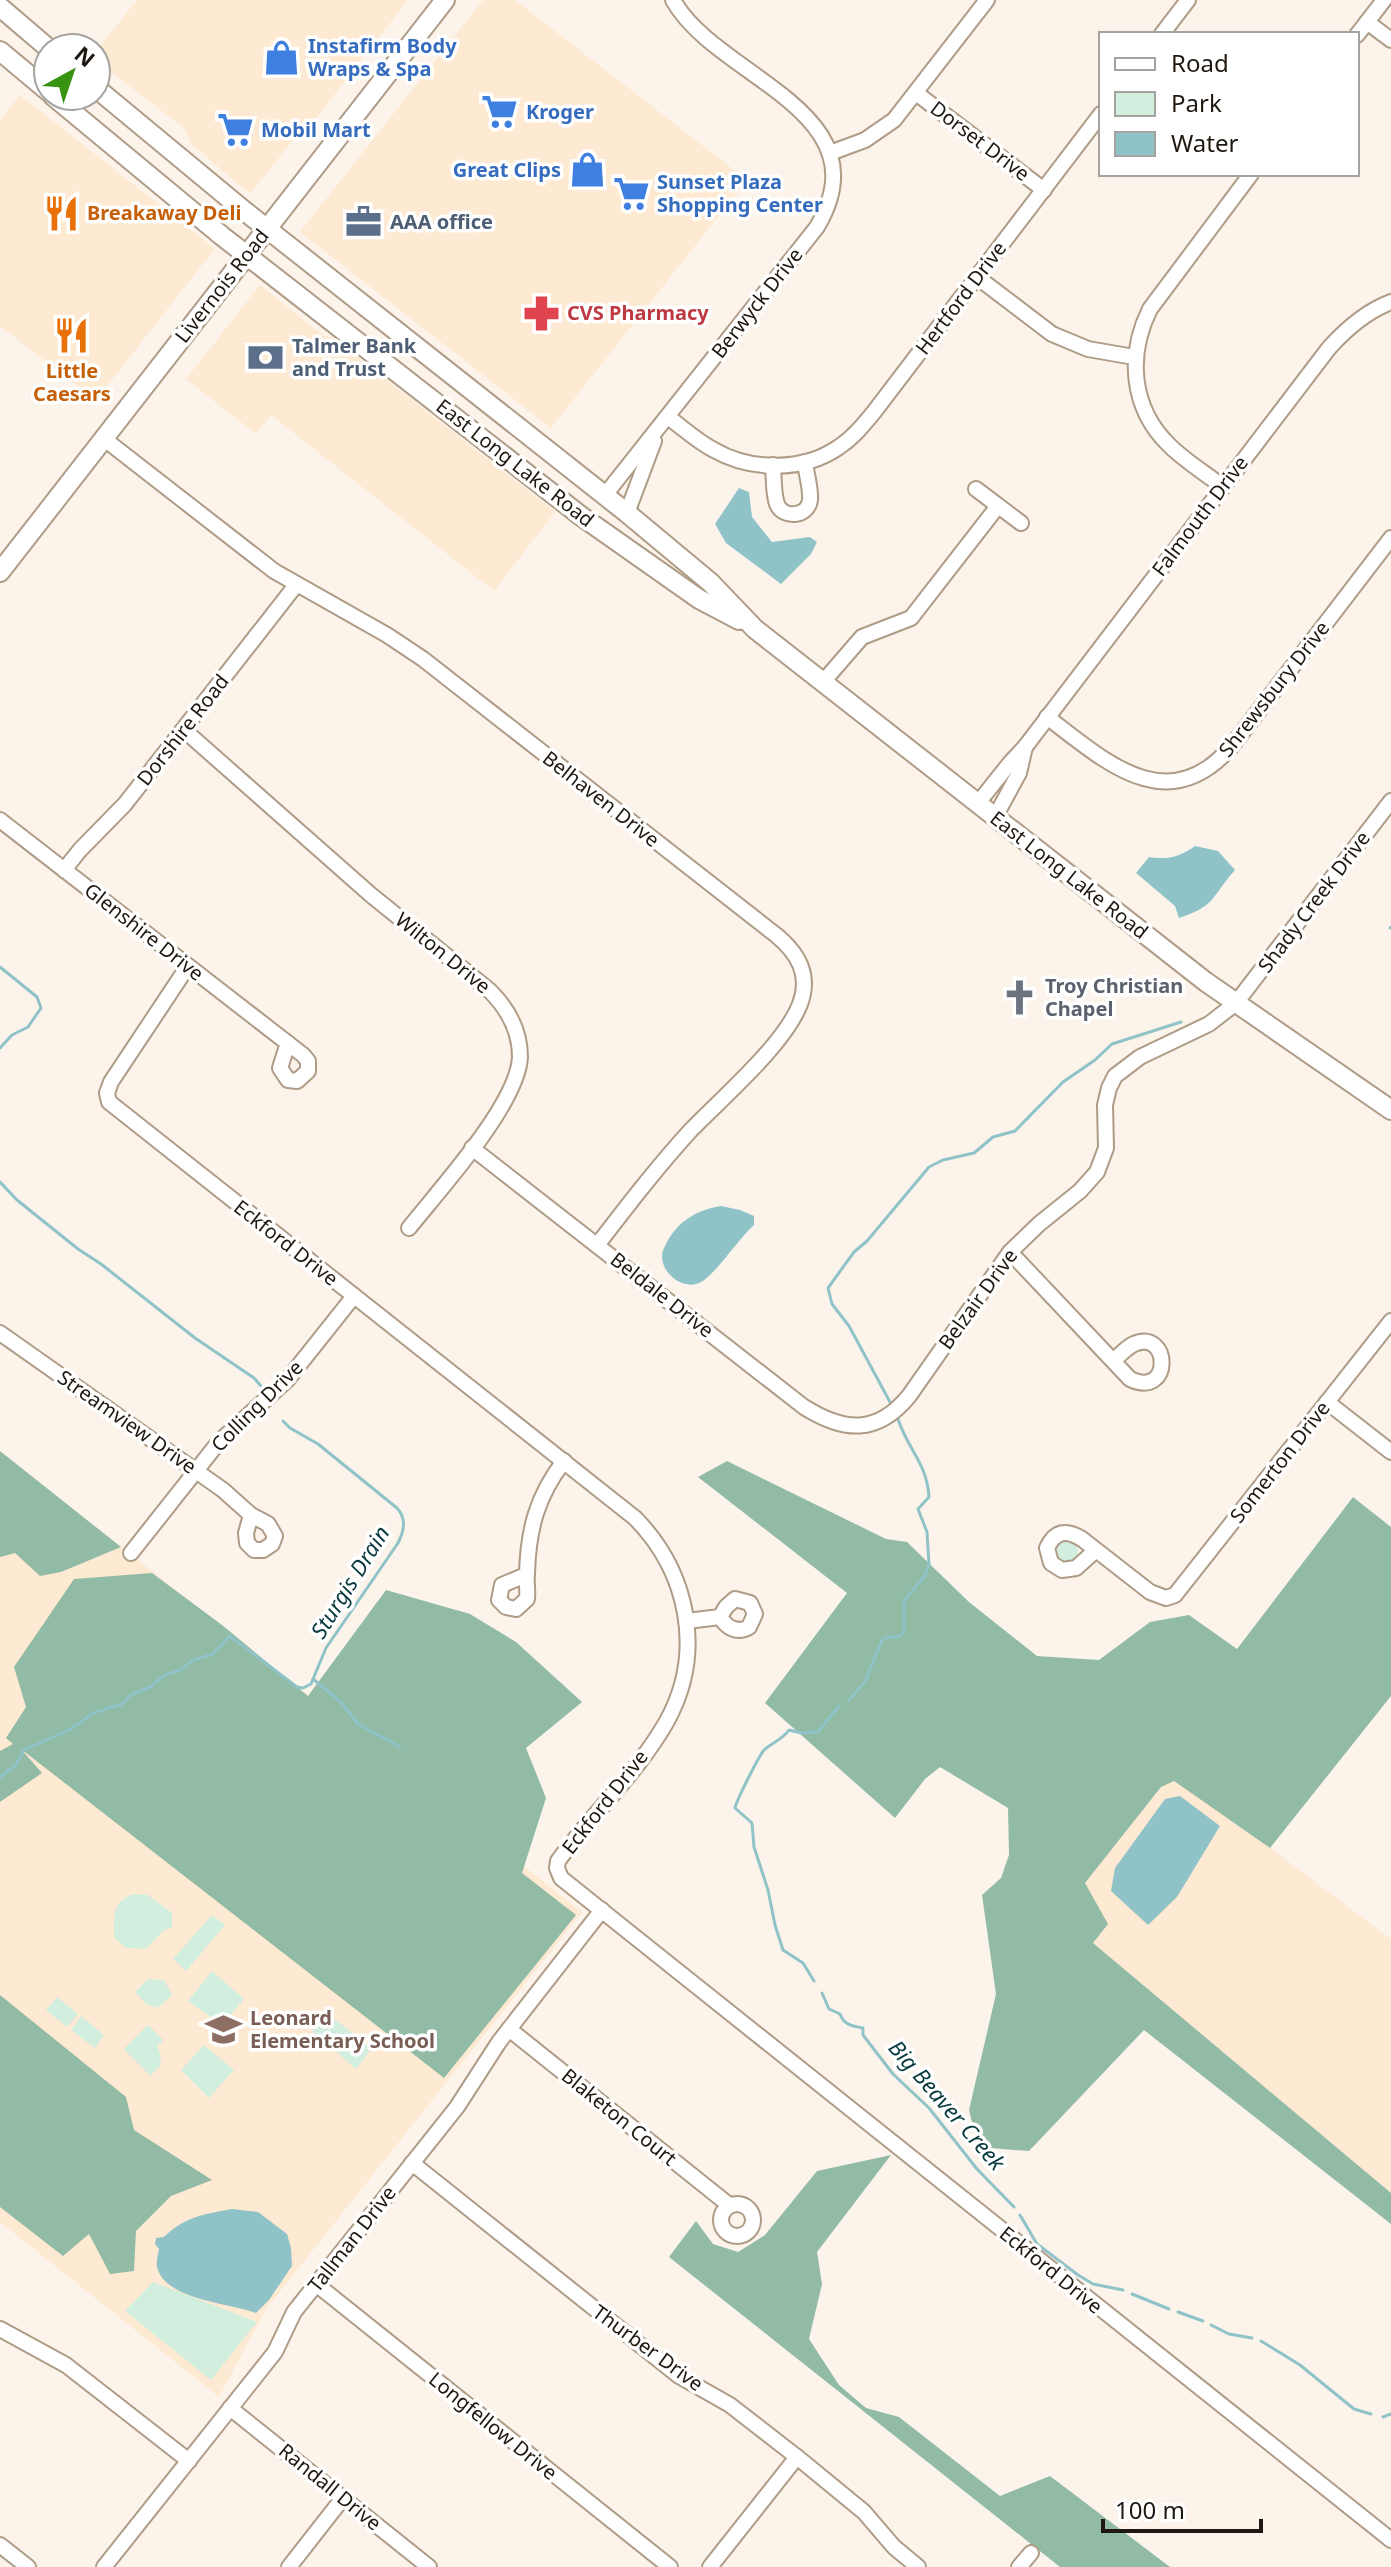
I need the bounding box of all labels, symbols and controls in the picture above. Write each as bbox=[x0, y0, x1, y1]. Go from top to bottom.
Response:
north arrow bbox=[32, 32, 112, 112]
place label: Instafirm Body Wraps & Spa bbox=[308, 32, 457, 82]
legend bbox=[1099, 32, 1359, 176]
shop icon: Instafirm Body Wraps & Spa bbox=[263, 38, 301, 76]
text: N bbox=[69, 39, 102, 73]
text: Road bbox=[1171, 46, 1229, 79]
text: Park bbox=[1171, 86, 1222, 119]
supermarket icon: Kroger bbox=[481, 93, 519, 131]
street label: Dorset Drive bbox=[925, 94, 1035, 187]
place label: Kroger bbox=[526, 98, 594, 125]
supermarket icon: Mobil Mart bbox=[216, 111, 254, 149]
place label: Mobil Mart bbox=[261, 116, 371, 143]
text: Water bbox=[1171, 126, 1239, 159]
shop icon: Great Clips bbox=[568, 151, 606, 189]
place label: Great Clips bbox=[453, 156, 561, 183]
place label: Sunset Plaza Shopping Center bbox=[657, 168, 823, 218]
supermarket icon: Sunset Plaza Shopping Center bbox=[612, 174, 650, 212]
restaurant icon: Breakaway Deli bbox=[42, 194, 80, 232]
place label: Breakaway Deli bbox=[87, 199, 241, 226]
office icon: AAA office bbox=[345, 203, 383, 241]
place label: AAA office bbox=[390, 208, 493, 235]
street label: Livernois Road bbox=[169, 223, 275, 348]
street label: Hertford Drive bbox=[909, 236, 1012, 360]
street label: Berwyck Drive bbox=[705, 242, 808, 364]
pharmacy icon: CVS Pharmacy bbox=[522, 294, 560, 332]
place label: CVS Pharmacy bbox=[567, 299, 709, 326]
restaurant icon: Little Caesars bbox=[53, 317, 91, 355]
place label: Talmer Bank and Trust bbox=[292, 332, 417, 382]
bank icon: Talmer Bank and Trust bbox=[247, 338, 285, 376]
place label: Little Caesars bbox=[33, 357, 111, 407]
street label: East Long Lake Road bbox=[431, 392, 600, 533]
street label: Falmouth Drive bbox=[1145, 450, 1254, 581]
street label: Shrewsbury Drive bbox=[1212, 615, 1335, 762]
street label: Dorshire Road bbox=[131, 668, 235, 791]
street label: Belhaven Drive bbox=[537, 744, 665, 853]
street label: East Long Lake Road bbox=[985, 804, 1154, 945]
street label: Shady Creek Drive bbox=[1251, 825, 1376, 978]
street label: Glenshire Drive bbox=[79, 877, 209, 987]
street label: Wilton Drive bbox=[390, 906, 497, 999]
place label: Troy Christian Chapel bbox=[1045, 972, 1183, 1022]
church icon: Troy Christian Chapel bbox=[1000, 979, 1038, 1017]
street label: Eckford Drive bbox=[229, 1193, 344, 1292]
street label: Belzair Drive bbox=[932, 1243, 1023, 1354]
street label: Beldale Drive bbox=[605, 1246, 720, 1343]
street label: Colling Drive bbox=[205, 1354, 308, 1457]
street label: Streamview Drive bbox=[52, 1364, 202, 1480]
street label: Somerton Drive bbox=[1224, 1395, 1336, 1528]
water label: Sturgis Drain bbox=[303, 1520, 396, 1643]
street label: Eckford Drive bbox=[555, 1744, 654, 1859]
place label: Leonard Elementary School bbox=[250, 2004, 435, 2054]
school or university icon: Leonard Elementary School bbox=[205, 2011, 243, 2049]
water label: Big Beaver Creek bbox=[883, 2033, 1014, 2177]
street label: Blaketon Court bbox=[556, 2062, 683, 2171]
street label: Tallman Drive bbox=[302, 2180, 402, 2297]
street label: Eckford Drive bbox=[994, 2220, 1108, 2319]
street label: Thurber Drive bbox=[588, 2298, 709, 2397]
street label: Longfellow Drive bbox=[423, 2365, 563, 2486]
street label: Randall Drive bbox=[273, 2437, 387, 2536]
scale bar bbox=[1103, 2483, 1261, 2533]
text: 100 m bbox=[1115, 2493, 1185, 2526]

